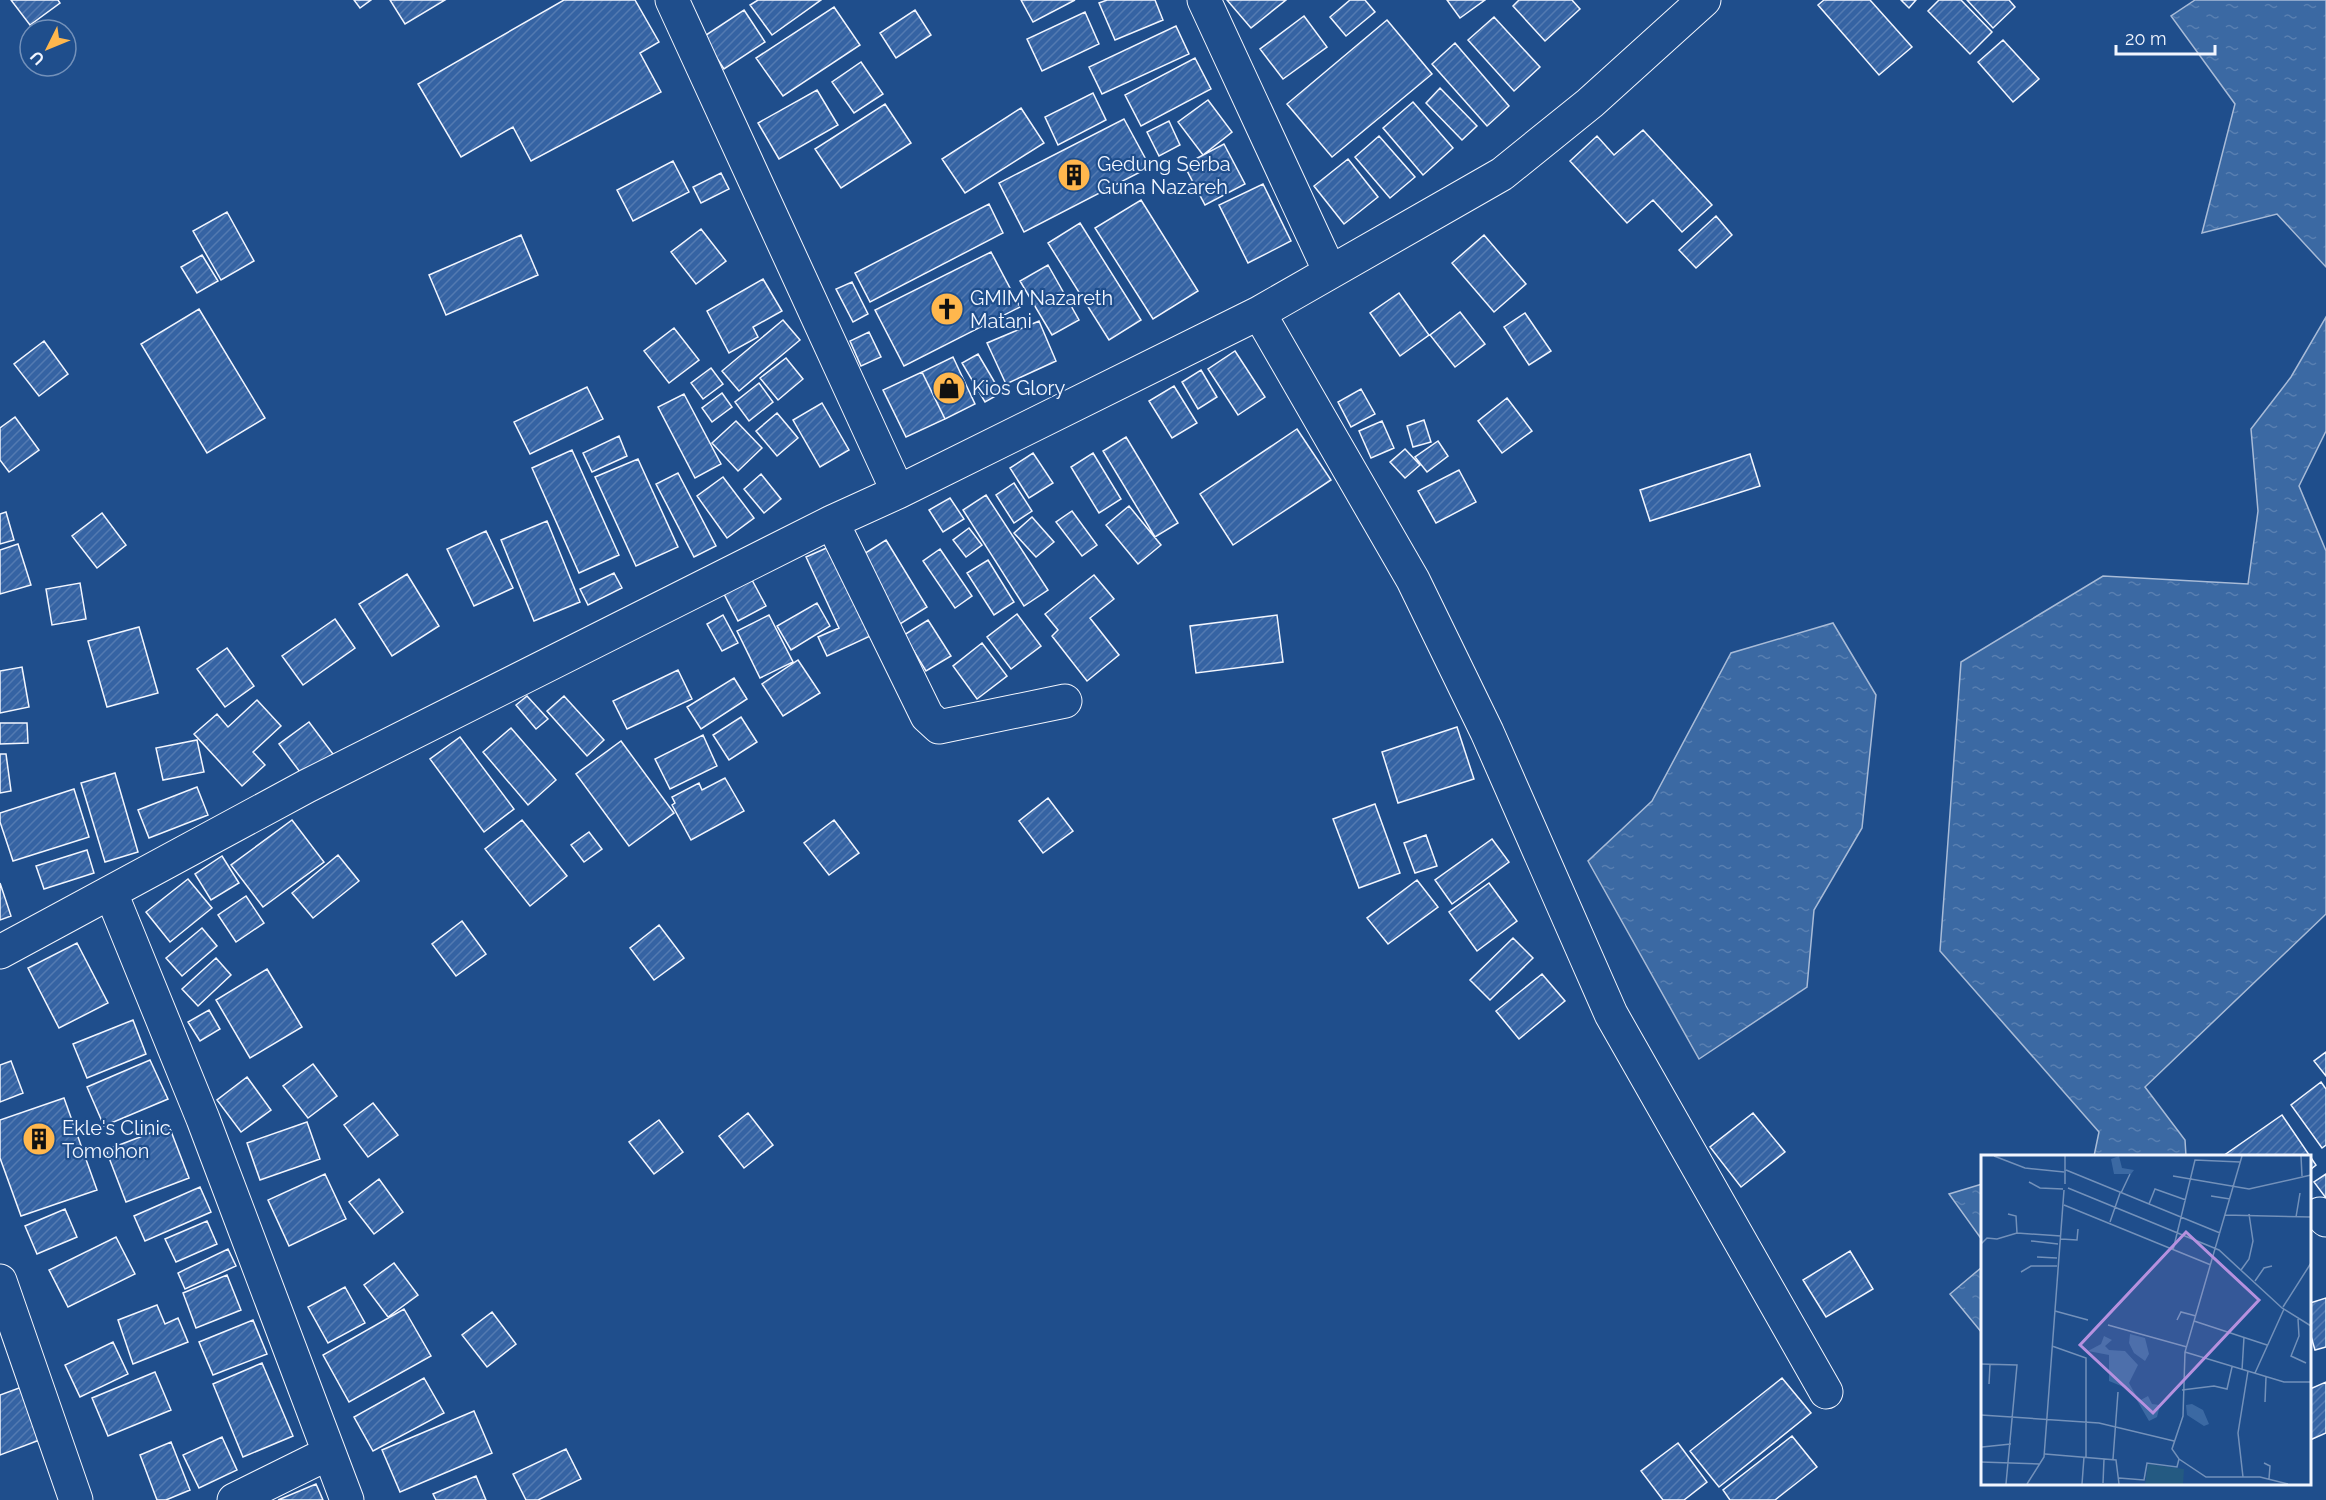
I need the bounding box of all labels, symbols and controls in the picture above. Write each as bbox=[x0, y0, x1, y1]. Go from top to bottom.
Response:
north arrow bbox=[18, 18, 78, 78]
scale bar bbox=[2116, 18, 2215, 56]
text: 20 m bbox=[2125, 28, 2167, 49]
text: U bbox=[26, 47, 48, 69]
place label: Gedung Serba Guna Nazareh bbox=[1097, 152, 1231, 199]
building icon: Gedung Serba Guna Nazareh bbox=[1056, 157, 1092, 193]
place label: GMIM Nazareth Matani bbox=[970, 286, 1113, 333]
church icon: GMIM Nazareth Matani bbox=[929, 291, 965, 327]
shop icon: Kios Glory bbox=[931, 370, 967, 406]
place label: Kios Glory bbox=[972, 376, 1066, 400]
place label: Ekle's Clinic Tomohon bbox=[62, 1116, 171, 1163]
building icon: Ekle's Clinic Tomohon bbox=[21, 1121, 57, 1157]
inset map bbox=[1981, 1155, 2311, 1485]

